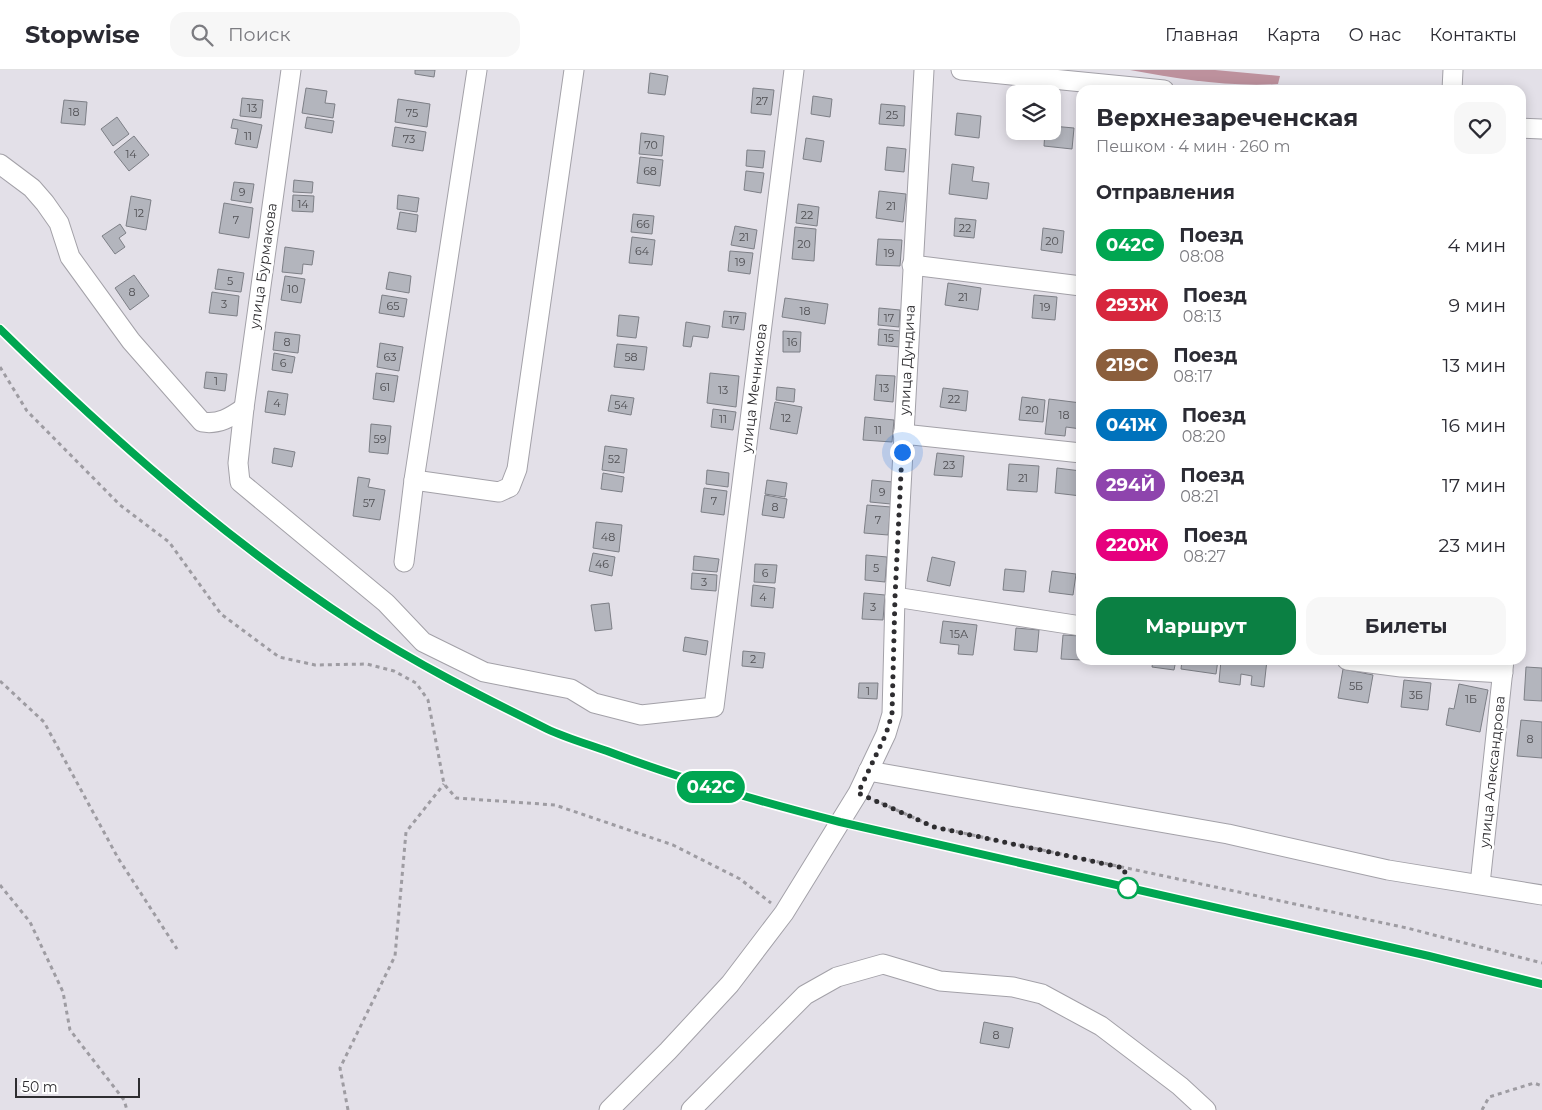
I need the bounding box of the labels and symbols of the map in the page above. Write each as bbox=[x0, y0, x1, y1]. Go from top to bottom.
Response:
house number: 27 bbox=[756, 94, 768, 108]
house number: 13 bbox=[247, 101, 257, 115]
house number: 18 bbox=[69, 105, 80, 119]
house number: 75 bbox=[406, 106, 418, 120]
house number: 25 bbox=[886, 108, 898, 122]
house number: 11 bbox=[244, 129, 252, 143]
house number: 73 bbox=[403, 132, 415, 146]
house number: 70 bbox=[644, 138, 658, 152]
house number: 14 bbox=[125, 147, 137, 161]
house number: 68 bbox=[643, 164, 657, 178]
house number: 9 bbox=[239, 185, 246, 199]
house number: 14 bbox=[297, 197, 309, 211]
house number: 21 bbox=[886, 199, 896, 213]
street label: улица Бурмакова bbox=[245, 202, 281, 331]
house number: 12 bbox=[134, 206, 144, 220]
house number: 22 bbox=[801, 208, 813, 222]
house number: 7 bbox=[233, 213, 239, 227]
house number: 66 bbox=[636, 217, 650, 231]
house number: 22 bbox=[959, 221, 971, 235]
house number: 21 bbox=[739, 230, 749, 244]
house number: 20 bbox=[1045, 234, 1059, 248]
house number: 20 bbox=[797, 237, 811, 251]
house number: 64 bbox=[635, 244, 650, 258]
house number: 19 bbox=[884, 246, 895, 260]
house number: 19 bbox=[735, 255, 746, 269]
house number: 5 bbox=[227, 274, 233, 288]
house number: 10 bbox=[287, 282, 299, 296]
house number: 8 bbox=[128, 285, 136, 299]
house number: 21 bbox=[958, 290, 968, 304]
house number: 3 bbox=[221, 297, 227, 311]
house number: 65 bbox=[387, 299, 399, 313]
house number: 19 bbox=[1040, 300, 1051, 314]
house number: 18 bbox=[800, 304, 811, 318]
street label: улица Дундича bbox=[895, 304, 919, 417]
house number: 17 bbox=[884, 311, 894, 325]
house number: 17 bbox=[729, 313, 739, 327]
street label: улица Мечникова bbox=[737, 322, 771, 455]
house number: 15 bbox=[884, 331, 894, 345]
house number: 8 bbox=[283, 335, 291, 349]
house number: 16 bbox=[787, 335, 798, 349]
house number: 63 bbox=[384, 350, 396, 364]
house number: 58 bbox=[624, 350, 638, 364]
house number: 6 bbox=[280, 356, 287, 370]
house number: 1 bbox=[214, 374, 218, 388]
house number: 61 bbox=[380, 380, 390, 394]
house number: 13 bbox=[879, 381, 889, 395]
house number: 13 bbox=[718, 383, 728, 397]
house number: 22 bbox=[948, 392, 960, 406]
house number: 4 bbox=[273, 396, 281, 410]
house number: 54 bbox=[614, 398, 628, 412]
house number: 20 bbox=[1025, 403, 1039, 417]
house number: 18 bbox=[1059, 408, 1070, 422]
house number: 12 bbox=[781, 411, 791, 425]
house number: 11 bbox=[719, 412, 727, 426]
house number: 11 bbox=[874, 423, 882, 437]
house number: 59 bbox=[374, 432, 387, 446]
your location bbox=[890, 440, 915, 465]
house number: 52 bbox=[608, 452, 620, 466]
house number: 23 bbox=[943, 458, 955, 472]
house number: 21 bbox=[1018, 471, 1028, 485]
house number: 9 bbox=[879, 485, 886, 499]
house number: 7 bbox=[711, 494, 717, 508]
house number: 57 bbox=[363, 496, 375, 510]
house number: 8 bbox=[771, 500, 779, 514]
house number: 7 bbox=[875, 513, 881, 527]
house number: 48 bbox=[601, 530, 615, 544]
house number: 46 bbox=[595, 557, 609, 571]
house number: 5 bbox=[873, 561, 879, 575]
house number: 6 bbox=[762, 566, 769, 580]
house number: 3 bbox=[701, 575, 707, 589]
house number: 4 bbox=[759, 590, 767, 604]
house number: 3 bbox=[870, 600, 876, 614]
house number: 15А bbox=[950, 627, 969, 641]
house number: 2 bbox=[750, 652, 756, 666]
house number: 5Б bbox=[1349, 679, 1363, 693]
house number: 1 bbox=[866, 684, 870, 698]
house number: 3Б bbox=[1409, 688, 1423, 702]
house number: 1Б bbox=[1465, 692, 1477, 706]
street label: улица Александрова bbox=[1475, 695, 1509, 850]
house number: 8 bbox=[1526, 732, 1534, 746]
line badge: 042С bbox=[676, 771, 746, 803]
unlabelled marker bbox=[1117, 877, 1139, 899]
house number: 8 bbox=[992, 1028, 1000, 1042]
scale bar bbox=[15, 1075, 140, 1098]

